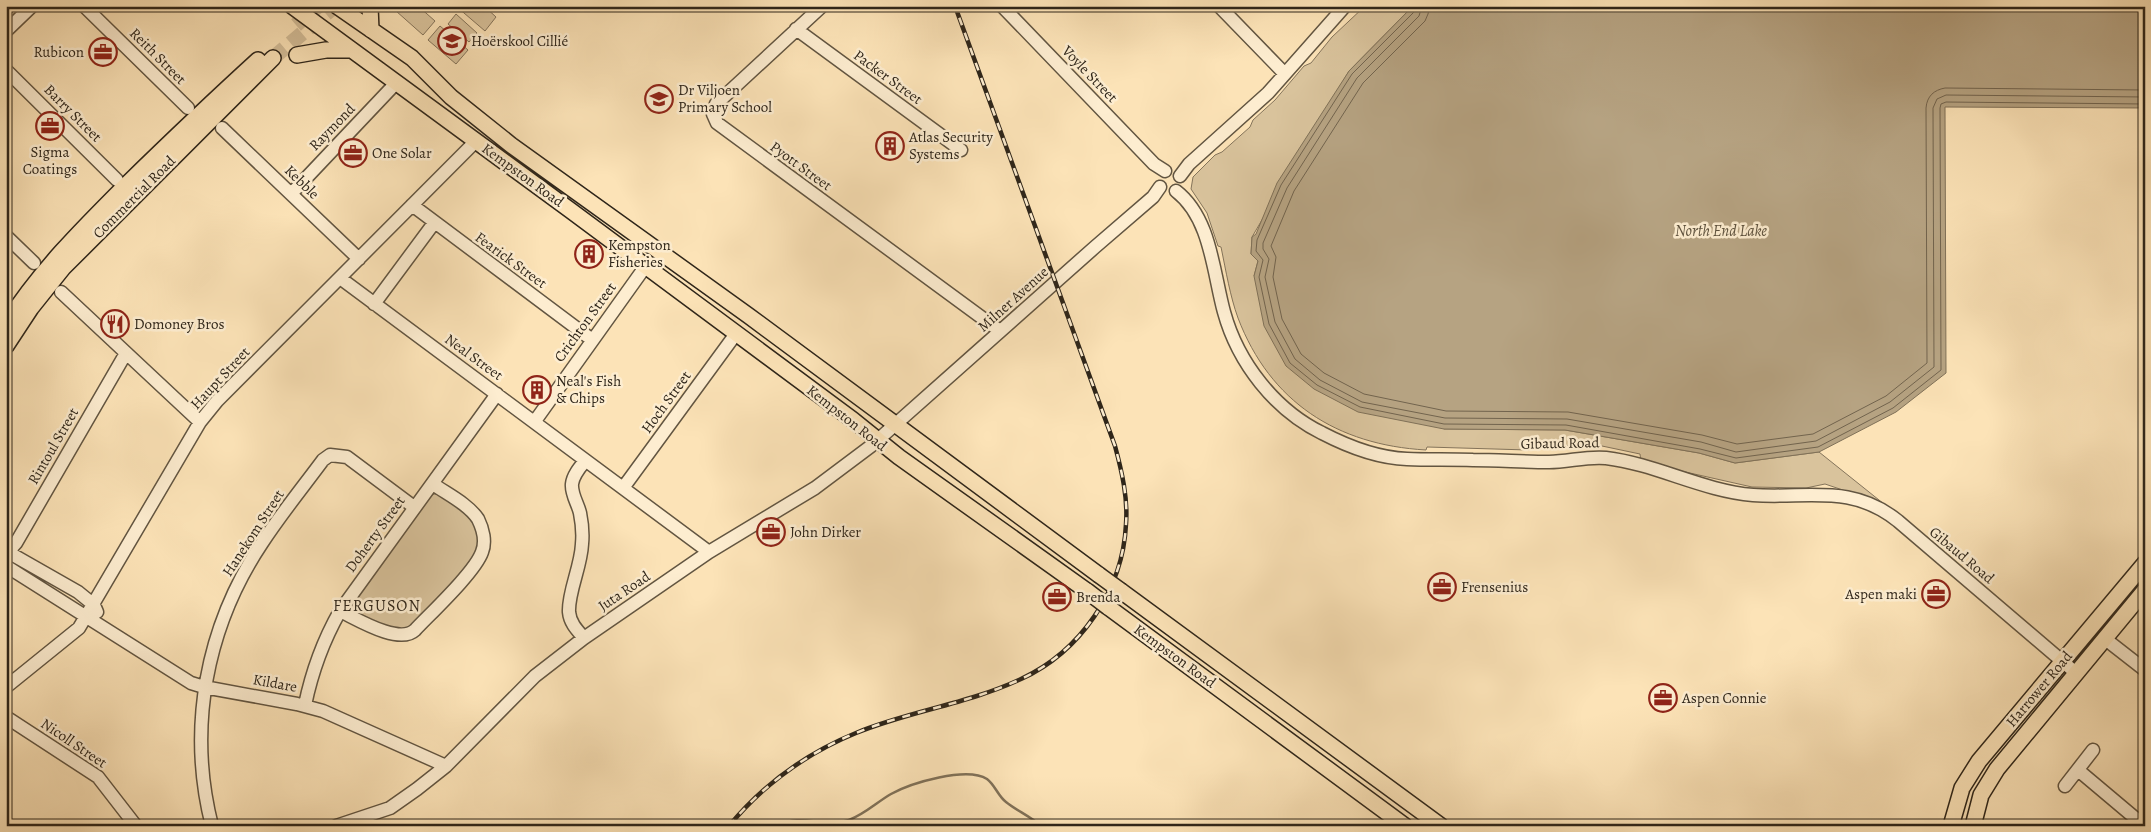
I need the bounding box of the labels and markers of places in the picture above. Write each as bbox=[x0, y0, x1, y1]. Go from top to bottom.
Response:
school or university icon: Hoërskool Cillié bbox=[437, 26, 467, 56]
place label: Hoërskool Cillié bbox=[471, 31, 569, 51]
office icon: Rubicon bbox=[88, 37, 118, 67]
place label: Rubicon bbox=[33, 42, 84, 62]
place label: Dr Viljoen Primary School bbox=[678, 80, 772, 117]
school or university icon: Dr Viljoen Primary School bbox=[644, 84, 674, 114]
office icon: Sigma Coatings bbox=[35, 111, 65, 141]
place label: Atlas Security Systems bbox=[908, 127, 993, 164]
building icon: Atlas Security Systems bbox=[875, 131, 905, 161]
office icon: One Solar bbox=[338, 138, 368, 168]
place label: Sigma Coatings bbox=[23, 142, 77, 179]
place label: One Solar bbox=[372, 143, 432, 163]
place label: Kempston Fisheries bbox=[608, 235, 671, 272]
building icon: Kempston Fisheries bbox=[574, 239, 604, 269]
restaurant icon: Domoney Bros bbox=[100, 309, 130, 339]
place label: Domoney Bros bbox=[134, 314, 224, 334]
place label: Neal's Fish & Chips bbox=[556, 371, 621, 408]
building icon: Neal's Fish & Chips bbox=[522, 375, 552, 405]
office icon: John Dirker bbox=[756, 517, 786, 547]
place label: John Dirker bbox=[790, 522, 861, 542]
office icon: Frensenius bbox=[1427, 572, 1457, 602]
place label: Frensenius bbox=[1461, 577, 1528, 597]
office icon: Aspen maki bbox=[1921, 579, 1951, 609]
office icon: Brenda bbox=[1042, 582, 1072, 612]
place label: Aspen maki bbox=[1844, 584, 1917, 604]
place label: Brenda bbox=[1076, 587, 1120, 607]
office icon: Aspen Connie bbox=[1648, 683, 1678, 713]
place label: Aspen Connie bbox=[1681, 688, 1767, 708]

